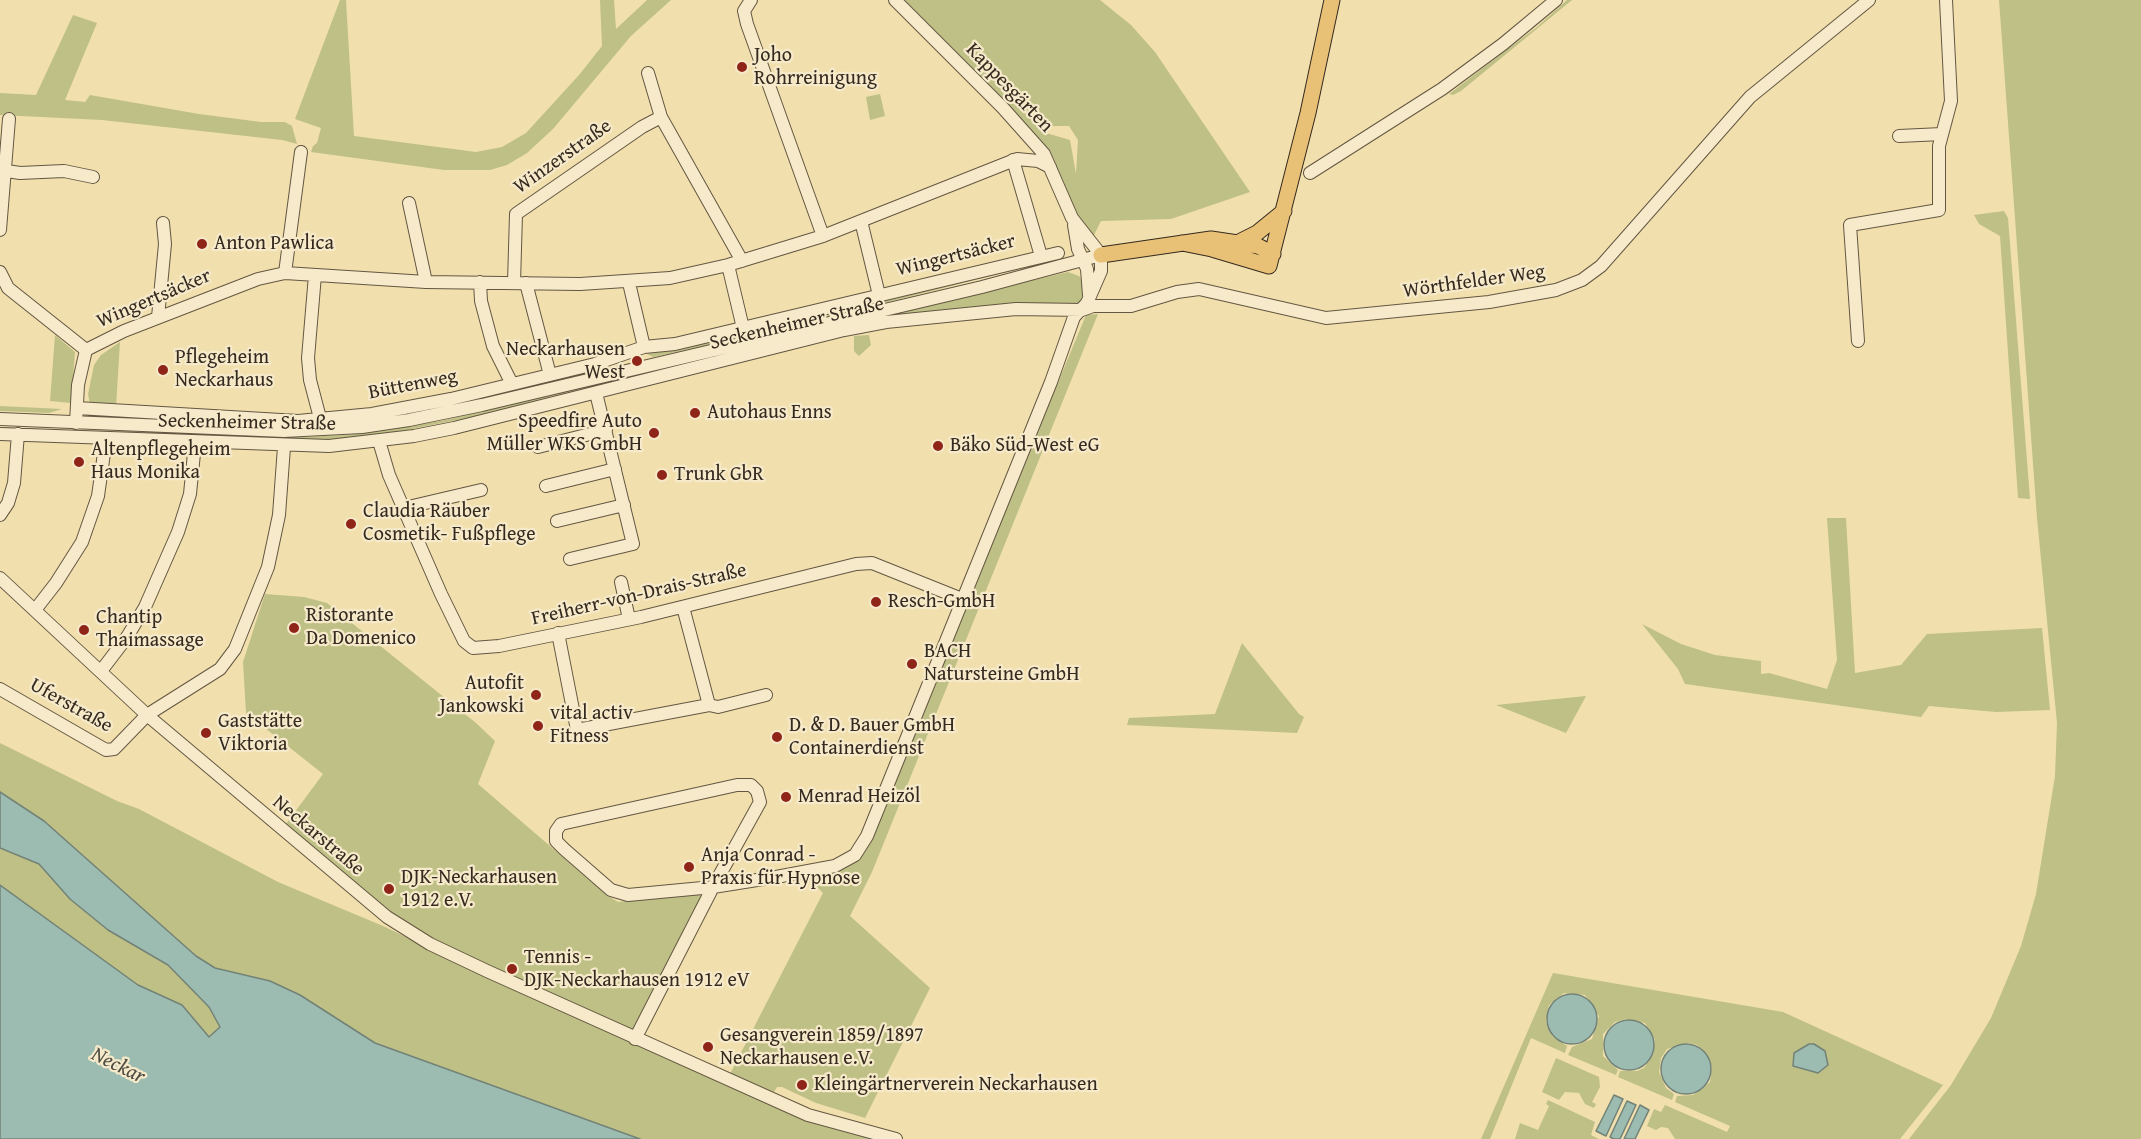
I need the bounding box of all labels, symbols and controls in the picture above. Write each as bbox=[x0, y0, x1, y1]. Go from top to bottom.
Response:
street label: Kappesgärten bbox=[960, 38, 1058, 138]
place label: Joho Rohrreinigung bbox=[754, 44, 877, 91]
marker: Joho Rohrreinigung bbox=[735, 60, 749, 74]
street label: Winzerstraße bbox=[509, 115, 617, 199]
street label: Wingertsäcker bbox=[894, 230, 1018, 282]
place label: Anton Pawlica bbox=[214, 232, 334, 256]
marker: Anton Pawlica bbox=[195, 237, 209, 251]
street label: Wörthfelder Weg bbox=[1401, 260, 1547, 304]
street label: Wingertsäcker bbox=[93, 264, 215, 334]
street label: Seckenheimer Straße bbox=[708, 292, 886, 356]
place label: Neckarhausen West bbox=[506, 338, 625, 385]
place label: Pflegeheim Neckarhaus bbox=[175, 346, 273, 393]
marker: Neckarhausen West bbox=[630, 354, 644, 368]
marker: Pflegeheim Neckarhaus bbox=[156, 363, 170, 377]
street label: Büttenweg bbox=[367, 365, 459, 405]
place label: Autohaus Enns bbox=[707, 401, 832, 425]
marker: Autohaus Enns bbox=[688, 406, 702, 420]
street label: Seckenheimer Straße bbox=[158, 409, 336, 437]
place label: Speedfire Auto Müller WKS GmbH bbox=[487, 410, 642, 457]
marker: Speedfire Auto Müller WKS GmbH bbox=[647, 426, 661, 440]
place label: Bäko Süd-West eG bbox=[950, 434, 1099, 458]
place label: Altenpflegeheim Haus Monika bbox=[91, 438, 231, 485]
marker: Bäko Süd-West eG bbox=[931, 439, 945, 453]
marker: Altenpflegeheim Haus Monika bbox=[72, 455, 86, 469]
place label: Trunk GbR bbox=[674, 463, 764, 487]
marker: Trunk GbR bbox=[655, 468, 669, 482]
place label: Claudia Räuber Cosmetik- Fußpflege bbox=[363, 500, 536, 547]
marker: Claudia Räuber Cosmetik- Fußpflege bbox=[344, 517, 358, 531]
street label: Freiherr-von-Drais-Straße bbox=[529, 559, 749, 631]
place label: Resch-GmbH bbox=[888, 590, 995, 614]
marker: Resch-GmbH bbox=[869, 595, 883, 609]
place label: Ristorante Da Domenico bbox=[306, 604, 416, 651]
place label: Chantip Thaimassage bbox=[96, 606, 204, 653]
marker: Ristorante Da Domenico bbox=[287, 621, 301, 635]
marker: Chantip Thaimassage bbox=[77, 623, 91, 637]
place label: BACH Natursteine GmbH bbox=[924, 640, 1079, 687]
marker: BACH Natursteine GmbH bbox=[905, 657, 919, 671]
place label: Autofit Jankowski bbox=[439, 672, 524, 719]
street label: Uferstraße bbox=[25, 673, 117, 739]
marker: Autofit Jankowski bbox=[529, 688, 543, 702]
place label: vital activ Fitness bbox=[550, 702, 633, 749]
place label: Gaststätte Viktoria bbox=[218, 710, 302, 757]
place label: D. & D. Bauer GmbH Containerdienst bbox=[789, 714, 955, 761]
marker: vital activ Fitness bbox=[531, 719, 545, 733]
marker: Gaststätte Viktoria bbox=[199, 726, 213, 740]
marker: D. & D. Bauer GmbH Containerdienst bbox=[770, 730, 784, 744]
place label: Menrad Heizöl bbox=[798, 785, 920, 809]
marker: Menrad Heizöl bbox=[779, 790, 793, 804]
street label: Neckarstraße bbox=[267, 791, 369, 881]
place label: Anja Conrad - Praxis für Hypnose bbox=[701, 844, 860, 891]
marker: Anja Conrad - Praxis für Hypnose bbox=[682, 860, 696, 874]
place label: DJK-Neckarhausen 1912 e.V. bbox=[401, 866, 557, 913]
marker: DJK-Neckarhausen 1912 e.V. bbox=[382, 882, 396, 896]
place label: Tennis - DJK-Neckarhausen 1912 eV bbox=[524, 946, 750, 993]
marker: Tennis - DJK-Neckarhausen 1912 eV bbox=[505, 962, 519, 976]
place label: Gesangverein 1859/1897 Neckarhausen e.V. bbox=[720, 1024, 924, 1071]
marker: Gesangverein 1859/1897 Neckarhausen e.V. bbox=[701, 1040, 715, 1054]
water label: Neckar bbox=[87, 1042, 149, 1090]
place label: Kleingärtnerverein Neckarhausen bbox=[814, 1073, 1098, 1097]
marker: Kleingärtnerverein Neckarhausen bbox=[795, 1078, 809, 1092]

